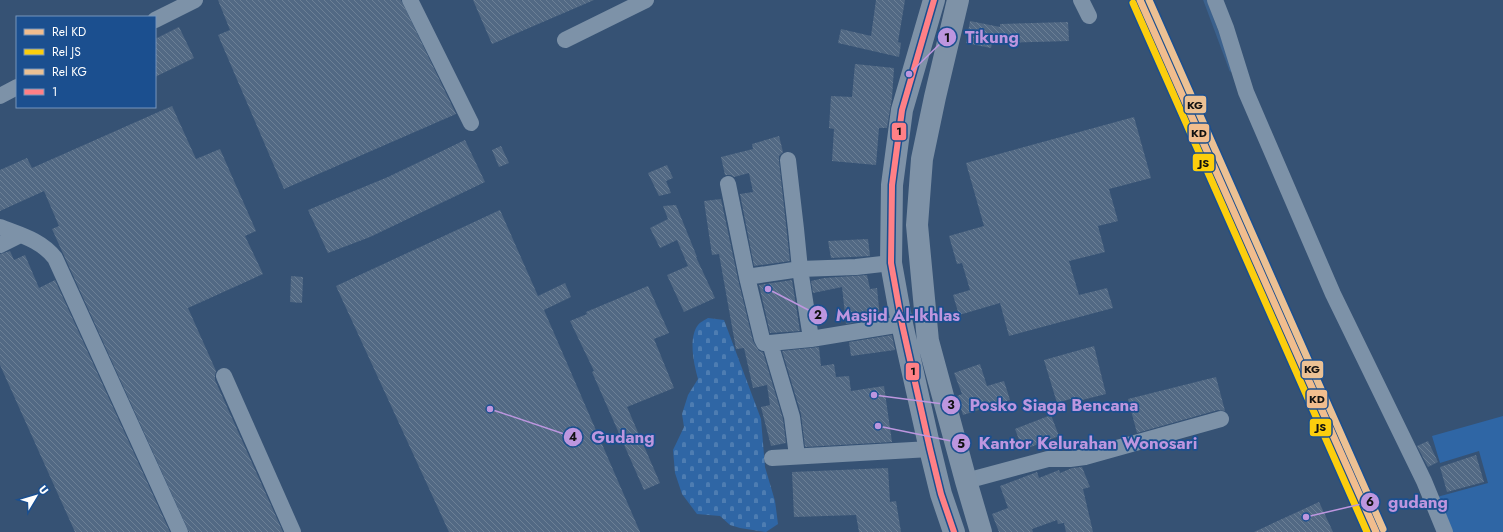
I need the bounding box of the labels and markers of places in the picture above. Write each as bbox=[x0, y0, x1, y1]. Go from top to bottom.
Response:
callout: Tikung bbox=[937, 23, 1026, 52]
callout: Masjid Al-Ikhlas bbox=[808, 300, 968, 329]
callout: Posko Siaga Bencana bbox=[941, 390, 1146, 419]
callout: Gudang bbox=[563, 423, 663, 452]
callout: Kantor Kelurahan Wonosari bbox=[951, 429, 1206, 458]
callout: gudang bbox=[1360, 488, 1455, 517]

